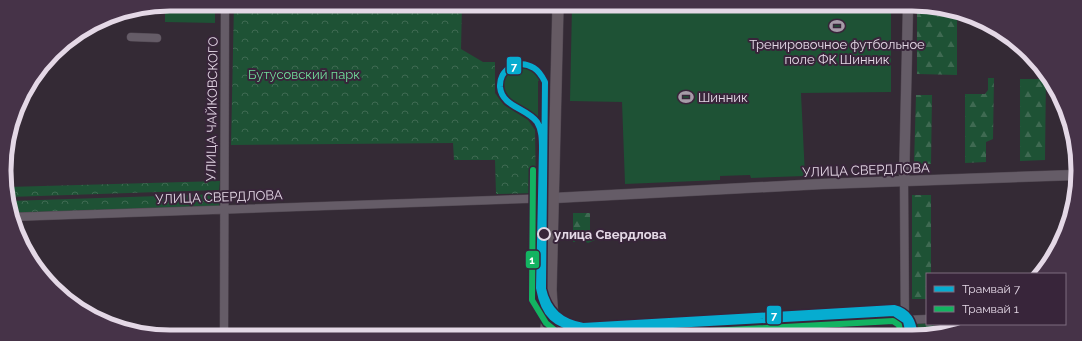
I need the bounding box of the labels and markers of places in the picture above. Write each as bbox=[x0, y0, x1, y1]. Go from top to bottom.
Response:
sports icon: Тренировочное футбольное поле ФК Шинник bbox=[828, 17, 846, 35]
place label: Тренировочное футбольное поле ФК Шинник bbox=[749, 37, 925, 67]
sports icon: Шинник bbox=[677, 88, 695, 106]
place label: Шинник bbox=[698, 90, 748, 105]
marker: улица Свердлова bbox=[537, 227, 551, 241]
place label: улица Свердлова bbox=[554, 227, 667, 242]

